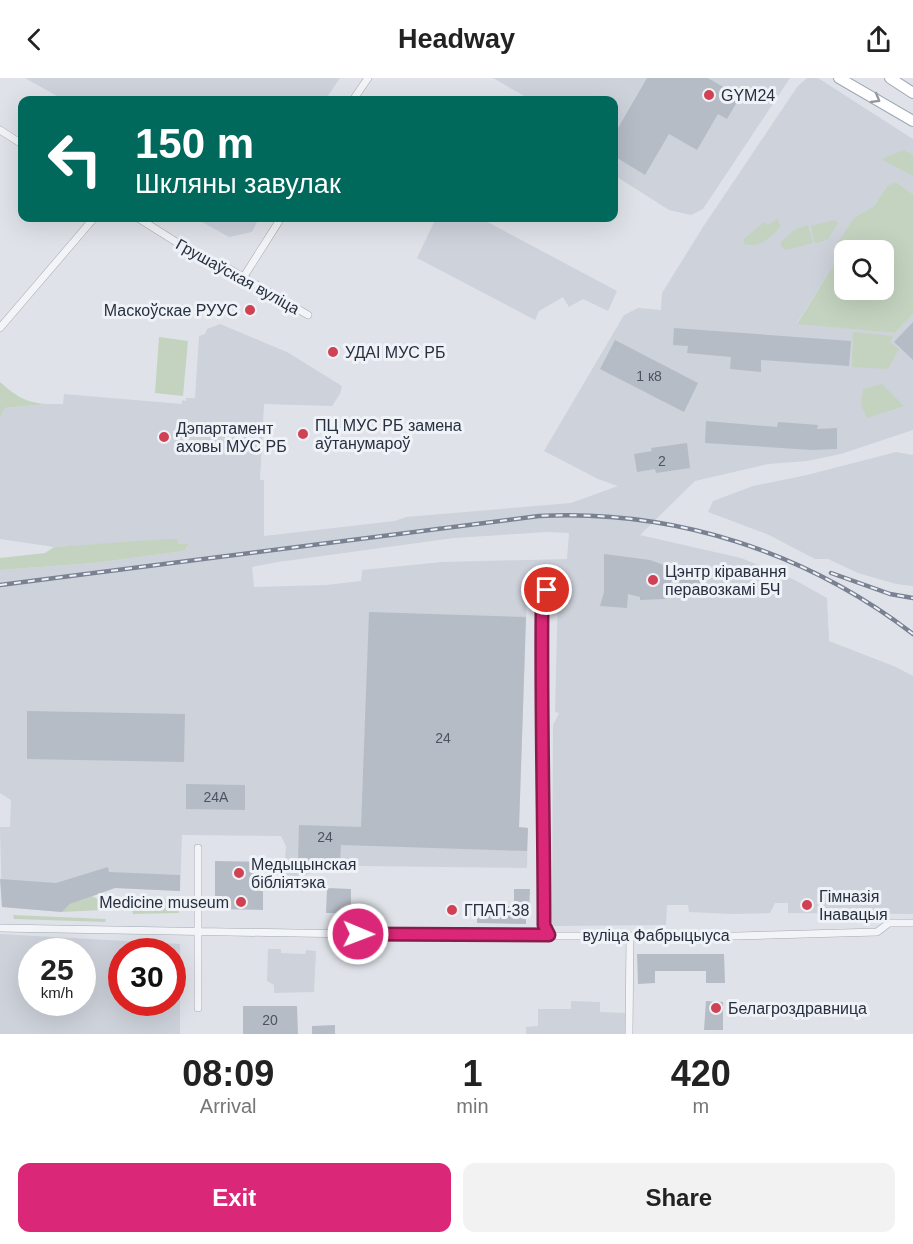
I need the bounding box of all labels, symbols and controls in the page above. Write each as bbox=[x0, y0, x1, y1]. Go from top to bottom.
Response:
icon: back bbox=[18, 23, 51, 56]
icon: share bbox=[862, 23, 895, 56]
text: Headway bbox=[398, 24, 515, 54]
place label: GYM24 bbox=[721, 87, 775, 104]
marker: GYM24 bbox=[702, 88, 716, 102]
one-way arrow bbox=[870, 92, 881, 103]
icon: left bbox=[36, 120, 114, 198]
text: 150 m bbox=[135, 120, 254, 167]
text: Шкляны завулак bbox=[135, 169, 341, 199]
street label: Грушаўская вуліца bbox=[173, 235, 302, 317]
map controls bbox=[834, 240, 894, 300]
button: search bbox=[834, 240, 894, 300]
place label: Маскоўскае РУУС bbox=[104, 302, 238, 319]
marker: Маскоўскае РУУС bbox=[243, 303, 257, 317]
place label: УДАІ МУС РБ bbox=[345, 344, 446, 361]
marker: УДАІ МУС РБ bbox=[326, 345, 340, 359]
house number: 1 к8 bbox=[636, 368, 662, 384]
place label: ПЦ МУС РБ замена аўтанумароў bbox=[315, 417, 462, 452]
place label: Дэпартамент аховы МУС РБ bbox=[176, 420, 287, 455]
marker: ПЦ МУС РБ замена аўтанумароў bbox=[296, 427, 310, 441]
marker: Дэпартамент аховы МУС РБ bbox=[157, 430, 171, 444]
house number: 2 bbox=[658, 453, 666, 469]
place label: Цэнтр кіравання перавозкамі БЧ bbox=[665, 563, 786, 598]
pin bbox=[521, 564, 572, 615]
icon: arrive bbox=[530, 573, 563, 606]
marker: Цэнтр кіравання перавозкамі БЧ bbox=[646, 573, 660, 587]
house number: 24 bbox=[435, 730, 451, 746]
house number: 24А bbox=[204, 789, 229, 805]
house number: 24 bbox=[317, 829, 333, 845]
place label: Медыцынская бібліятэка bbox=[251, 856, 356, 891]
marker: Медыцынская бібліятэка bbox=[232, 866, 246, 880]
place label: Гімназія Інавацыя bbox=[819, 888, 888, 923]
place label: Medicine museum bbox=[99, 894, 229, 911]
marker: Medicine museum bbox=[234, 895, 248, 909]
marker: Гімназія Інавацыя bbox=[800, 898, 814, 912]
position arrow bbox=[326, 902, 390, 966]
place label: ГПАП-38 bbox=[464, 902, 529, 919]
marker: ГПАП-38 bbox=[445, 903, 459, 917]
street label: вуліца Фабрыцыуса bbox=[582, 927, 730, 944]
speed limit sign: 30 bbox=[108, 938, 186, 1016]
text: 25 bbox=[40, 953, 74, 986]
text: km/h bbox=[41, 984, 73, 1001]
place label: Белагроздравница bbox=[728, 1000, 867, 1017]
marker: Белагроздравница bbox=[709, 1001, 723, 1015]
house number: 20 bbox=[262, 1012, 278, 1028]
text: 08:09 bbox=[182, 1053, 274, 1094]
text: 1 bbox=[462, 1053, 482, 1094]
text: 420 bbox=[671, 1053, 731, 1094]
text: Arrival bbox=[200, 1095, 257, 1117]
text: min bbox=[456, 1095, 489, 1117]
text: m bbox=[692, 1095, 709, 1117]
button: Exit bbox=[18, 1163, 451, 1232]
button: Share bbox=[463, 1163, 895, 1232]

